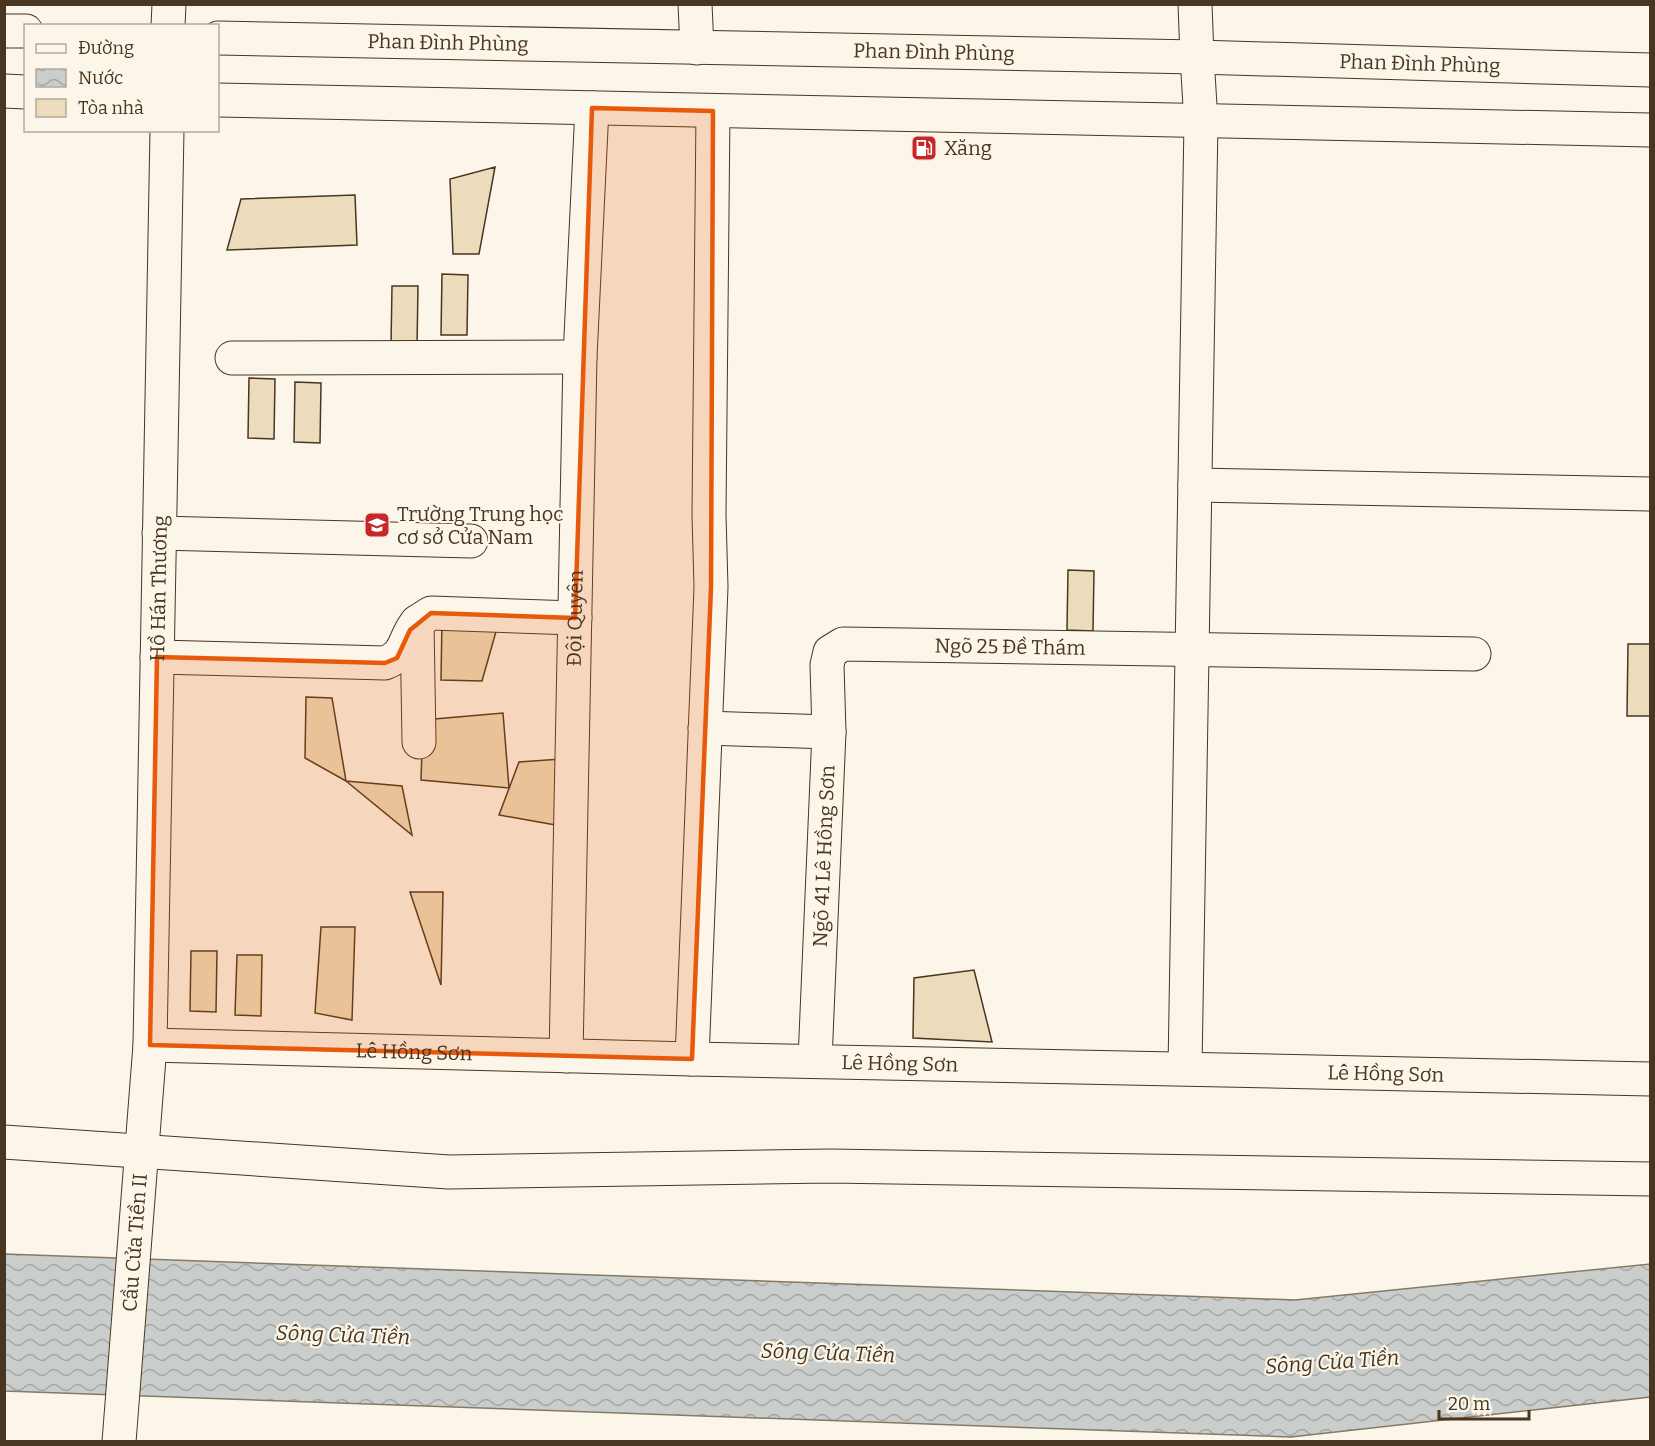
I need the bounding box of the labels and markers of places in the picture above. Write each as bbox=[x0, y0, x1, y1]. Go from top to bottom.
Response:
fuel station icon: Xăng bbox=[909, 133, 939, 163]
place label: Xăng bbox=[944, 136, 992, 160]
place label: Trường Trung học cơ sở Cửa Nam bbox=[397, 502, 563, 549]
school or university icon: Trường Trung học cơ sở Cửa Nam bbox=[362, 510, 392, 540]

